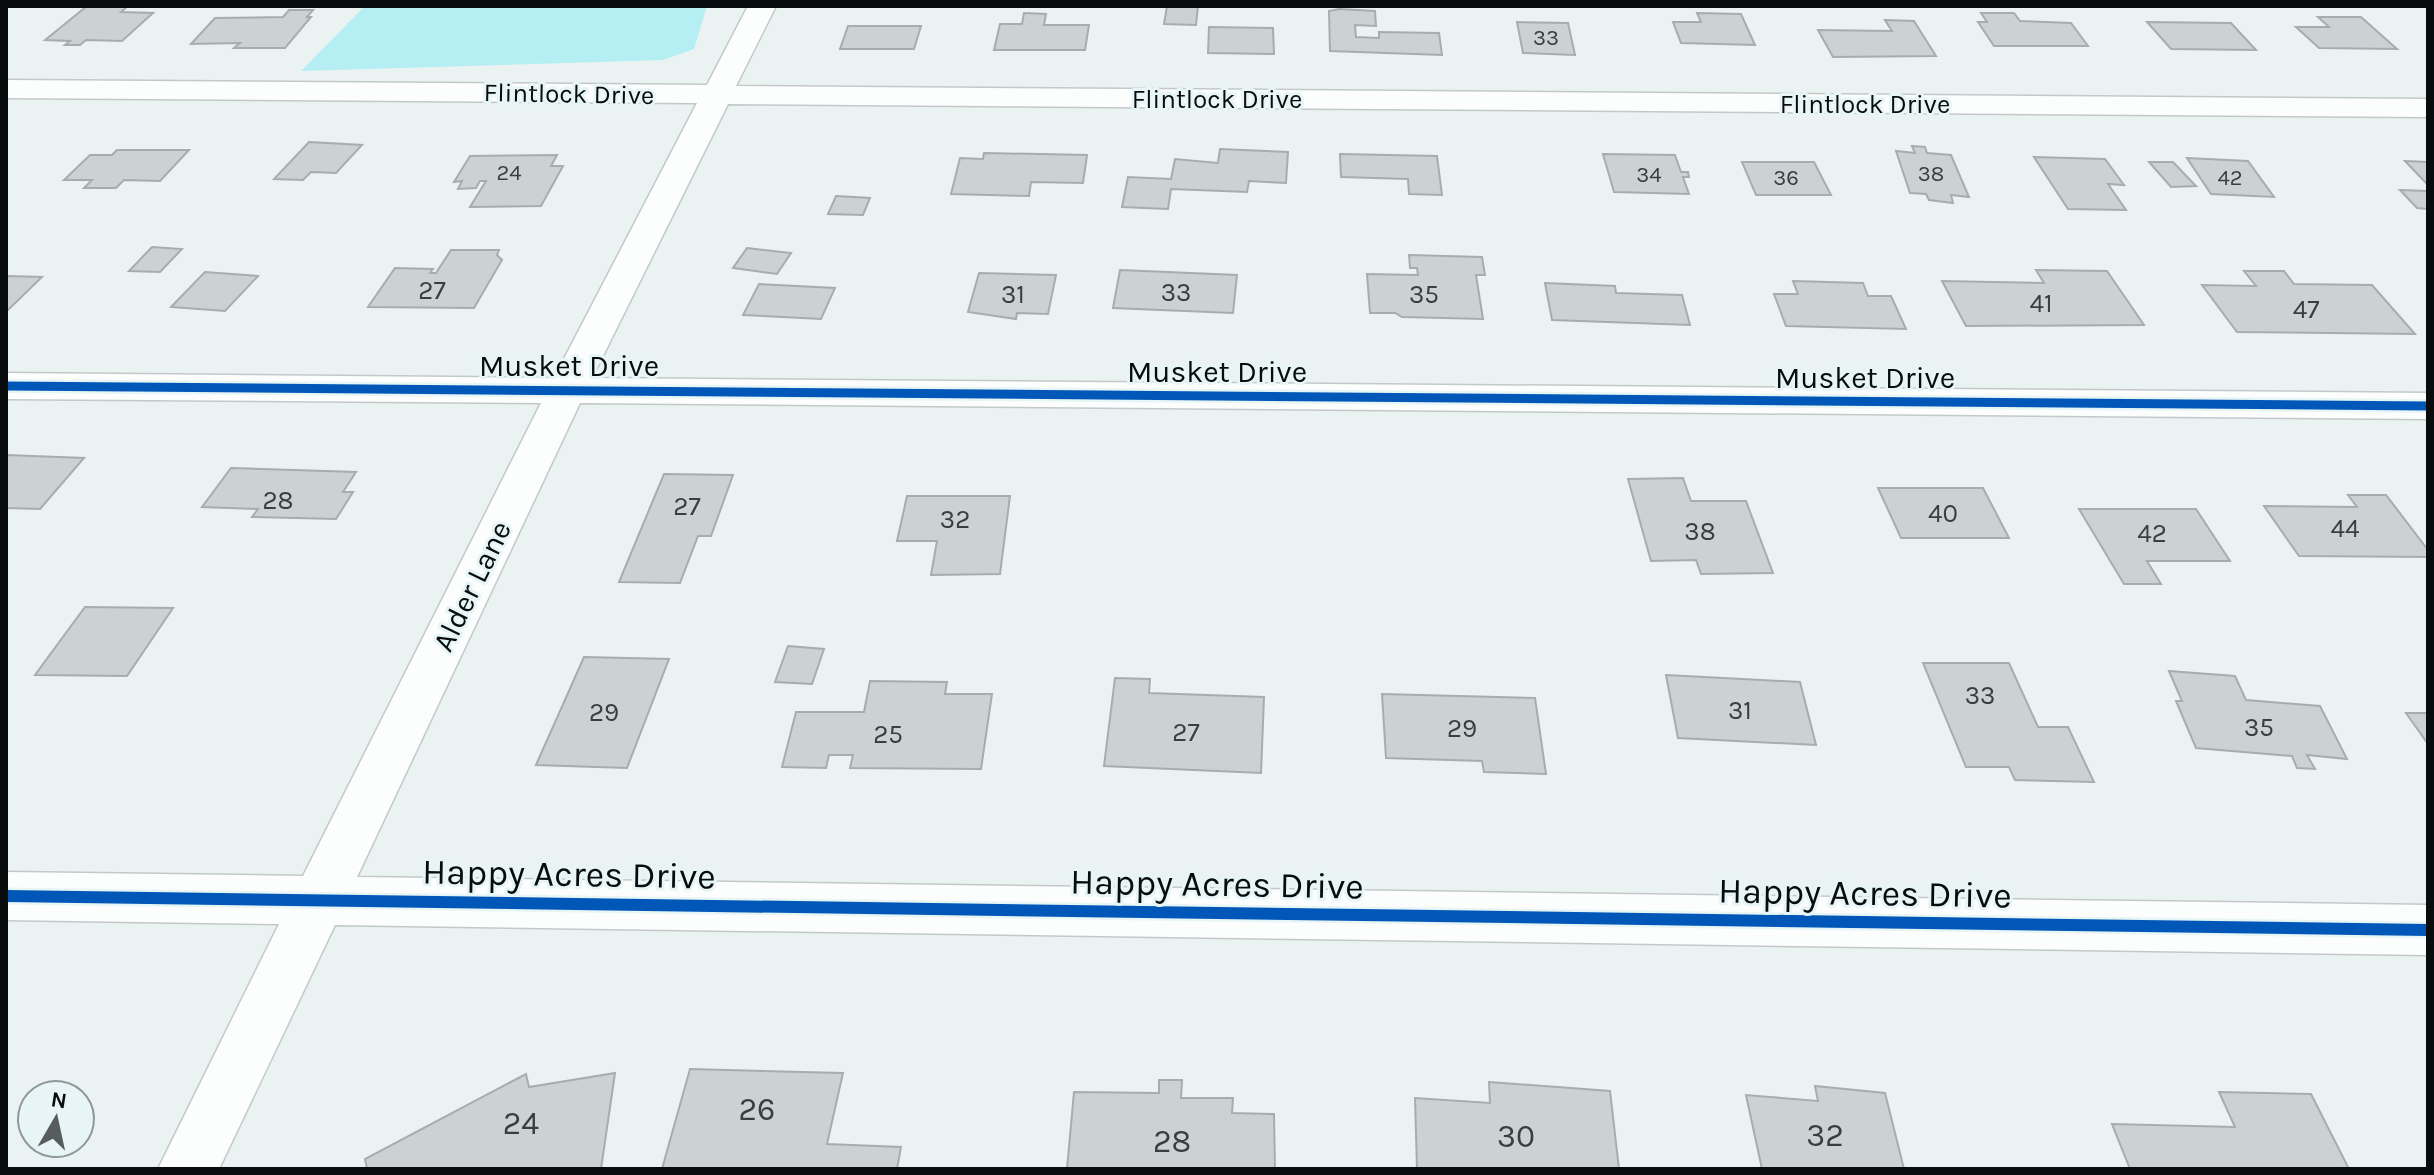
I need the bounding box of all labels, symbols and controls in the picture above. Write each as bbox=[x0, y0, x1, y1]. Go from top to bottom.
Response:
house number: 33 bbox=[1533, 25, 1559, 51]
street label: Flintlock Drive bbox=[483, 77, 655, 111]
street label: Flintlock Drive bbox=[1132, 84, 1302, 115]
street label: Flintlock Drive bbox=[1780, 89, 1950, 120]
house number: 24 bbox=[496, 160, 522, 186]
house number: 38 bbox=[1918, 161, 1944, 187]
house number: 34 bbox=[1636, 162, 1662, 188]
house number: 36 bbox=[1773, 165, 1799, 191]
house number: 42 bbox=[2217, 165, 2243, 191]
house number: 27 bbox=[418, 275, 446, 306]
house number: 33 bbox=[1161, 277, 1191, 308]
house number: 31 bbox=[1001, 279, 1025, 310]
house number: 35 bbox=[1409, 279, 1439, 310]
house number: 41 bbox=[2029, 288, 2053, 319]
house number: 47 bbox=[2293, 294, 2319, 325]
street label: Musket Drive bbox=[479, 348, 659, 384]
street label: Musket Drive bbox=[1127, 354, 1307, 390]
street label: Musket Drive bbox=[1775, 360, 1955, 396]
house number: 28 bbox=[262, 485, 294, 516]
house number: 27 bbox=[673, 491, 701, 522]
house number: 40 bbox=[1928, 498, 1958, 529]
house number: 32 bbox=[940, 504, 970, 535]
house number: 44 bbox=[2330, 513, 2360, 544]
street label: Alder Lane bbox=[425, 515, 519, 657]
house number: 38 bbox=[1684, 516, 1716, 547]
house number: 42 bbox=[2137, 518, 2167, 549]
house number: 33 bbox=[1965, 680, 1995, 711]
house number: 31 bbox=[1728, 695, 1752, 726]
house number: 29 bbox=[589, 697, 619, 728]
house number: 35 bbox=[2244, 712, 2274, 743]
house number: 29 bbox=[1447, 713, 1477, 744]
house number: 27 bbox=[1172, 717, 1200, 748]
house number: 25 bbox=[873, 719, 903, 750]
street label: Happy Acres Drive bbox=[422, 850, 716, 898]
street label: Happy Acres Drive bbox=[1070, 860, 1364, 908]
street label: Happy Acres Drive bbox=[1718, 869, 2012, 917]
north arrow bbox=[16, 1079, 96, 1159]
text: N bbox=[49, 1086, 69, 1114]
house number: 26 bbox=[739, 1091, 775, 1128]
house number: 24 bbox=[503, 1105, 539, 1142]
house number: 32 bbox=[1806, 1117, 1844, 1154]
house number: 30 bbox=[1497, 1118, 1535, 1155]
house number: 28 bbox=[1153, 1123, 1191, 1160]

